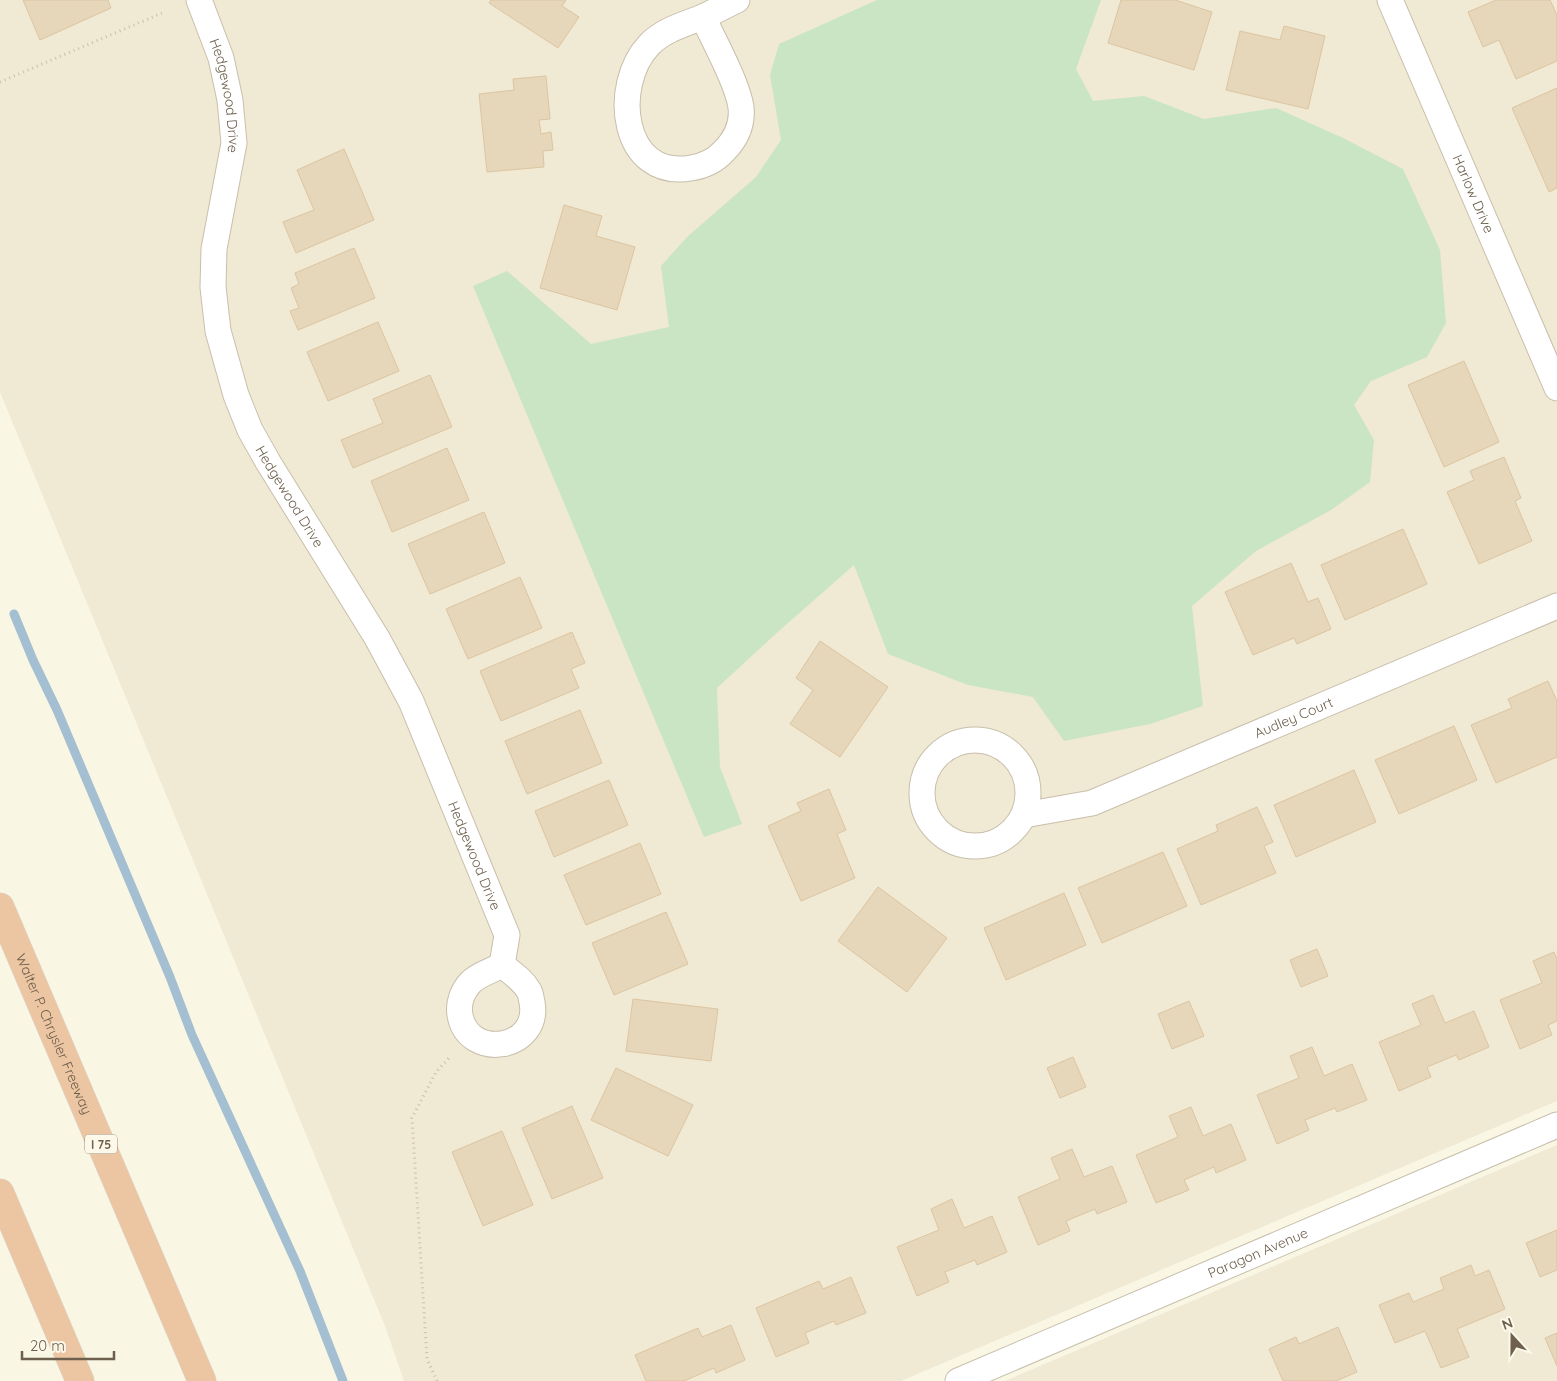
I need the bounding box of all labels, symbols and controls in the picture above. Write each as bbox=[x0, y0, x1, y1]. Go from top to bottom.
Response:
street label: Hedgewood Drive bbox=[205, 36, 243, 155]
street label: Harlow Drive bbox=[1449, 152, 1498, 236]
street label: Hedgewood Drive bbox=[252, 442, 328, 551]
street label: Audley Court bbox=[1251, 693, 1336, 742]
street label: Hedgewood Drive bbox=[444, 798, 505, 913]
street label: Walter P. Chrysler Freeway bbox=[12, 951, 96, 1117]
road number: I 75 bbox=[85, 1134, 117, 1154]
street label: Paragon Avenue bbox=[1205, 1224, 1311, 1282]
north arrow bbox=[1487, 1311, 1537, 1361]
text: N bbox=[1499, 1314, 1515, 1334]
scale bar bbox=[22, 1328, 115, 1360]
text: 20 m bbox=[30, 1336, 65, 1355]

